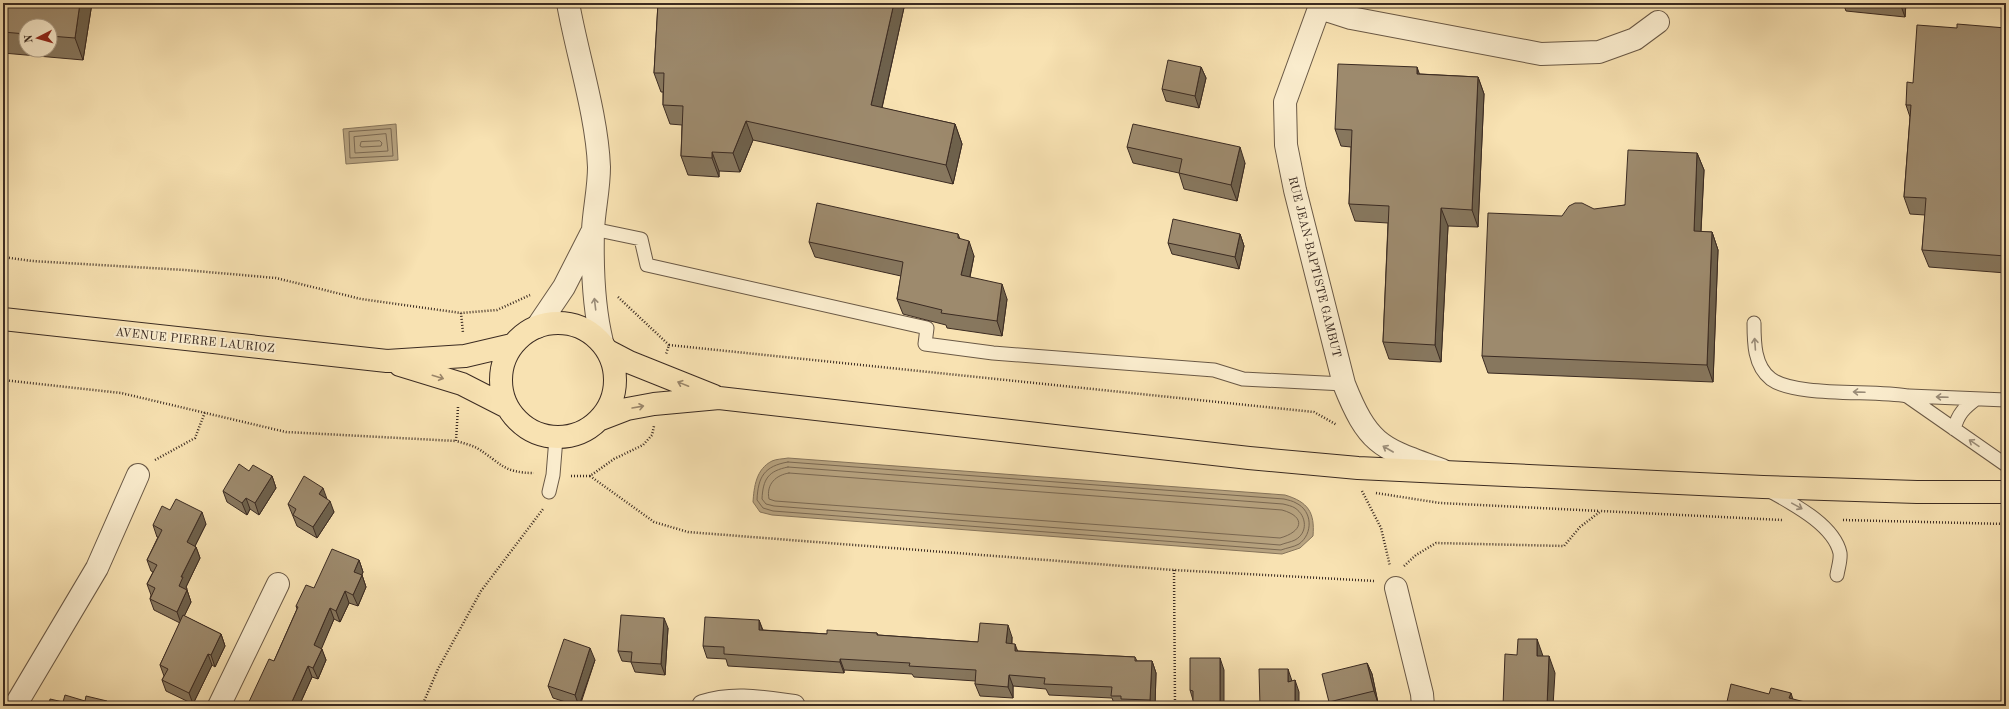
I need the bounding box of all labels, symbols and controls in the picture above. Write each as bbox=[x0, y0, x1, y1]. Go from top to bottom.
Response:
north arrow bbox=[18, 18, 58, 58]
text: N bbox=[24, 34, 35, 44]
street label: RUE JEAN-BAPTISTE GAMBUT bbox=[1286, 175, 1342, 359]
one-way arrow bbox=[591, 298, 598, 311]
street label: AVENUE PIERRE LAURIOZ bbox=[115, 327, 275, 355]
one-way arrow bbox=[1751, 338, 1758, 351]
one-way arrow bbox=[431, 374, 444, 381]
one-way arrow bbox=[677, 379, 689, 387]
one-way arrow bbox=[1853, 388, 1866, 395]
one-way arrow bbox=[1936, 394, 1949, 401]
one-way arrow bbox=[631, 402, 644, 410]
one-way arrow bbox=[1969, 439, 1980, 447]
one-way arrow bbox=[1382, 444, 1394, 452]
one-way arrow bbox=[1791, 502, 1803, 510]

